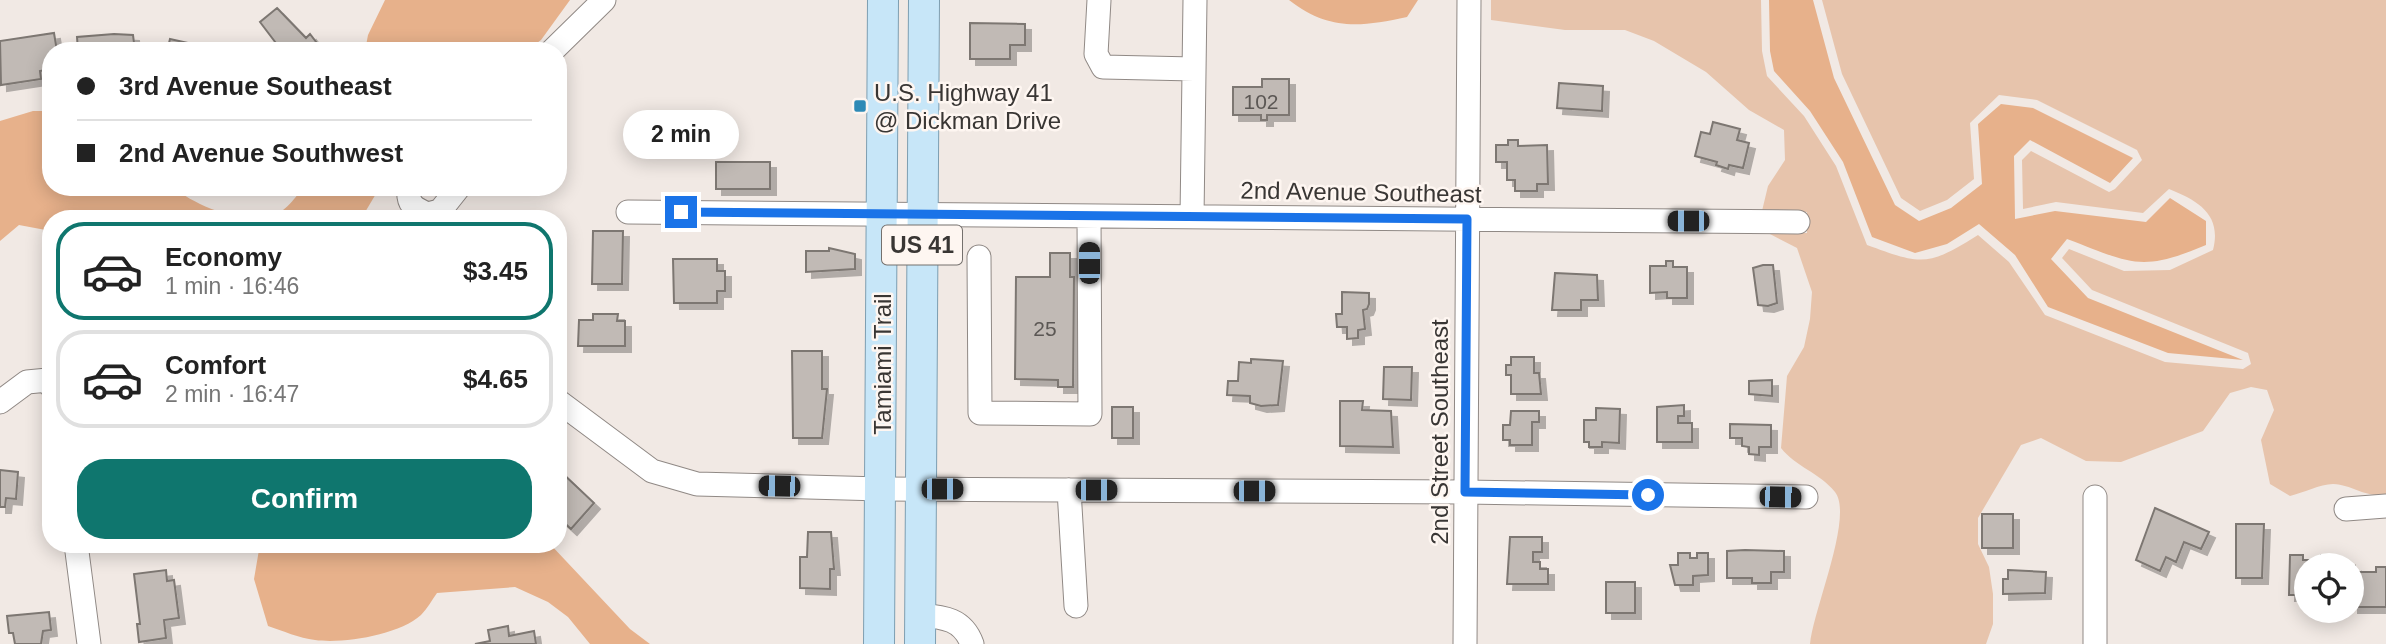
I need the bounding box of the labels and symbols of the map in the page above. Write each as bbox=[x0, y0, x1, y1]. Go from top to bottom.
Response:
place label: U.S. Highway 41 @ Dickman Drive bbox=[874, 79, 1061, 134]
house number: 102 bbox=[1243, 90, 1279, 113]
marker: U.S. Highway 41 @ Dickman Drive bbox=[852, 98, 868, 114]
callout: 2 min bbox=[623, 110, 739, 160]
street label: 2nd Avenue Southeast bbox=[1240, 176, 1482, 208]
route end bbox=[665, 196, 697, 228]
car bbox=[1668, 211, 1710, 232]
road number: US 41 bbox=[882, 226, 962, 264]
car bbox=[1079, 242, 1100, 284]
street label: Tamiami Trail bbox=[869, 293, 896, 435]
house number: 25 bbox=[1033, 317, 1057, 340]
street label: 2nd Street Southeast bbox=[1426, 319, 1453, 545]
car bbox=[758, 475, 801, 497]
car bbox=[922, 479, 964, 500]
route start bbox=[1632, 479, 1664, 511]
car bbox=[1076, 480, 1118, 501]
car bbox=[1234, 481, 1276, 502]
car bbox=[1759, 486, 1802, 508]

